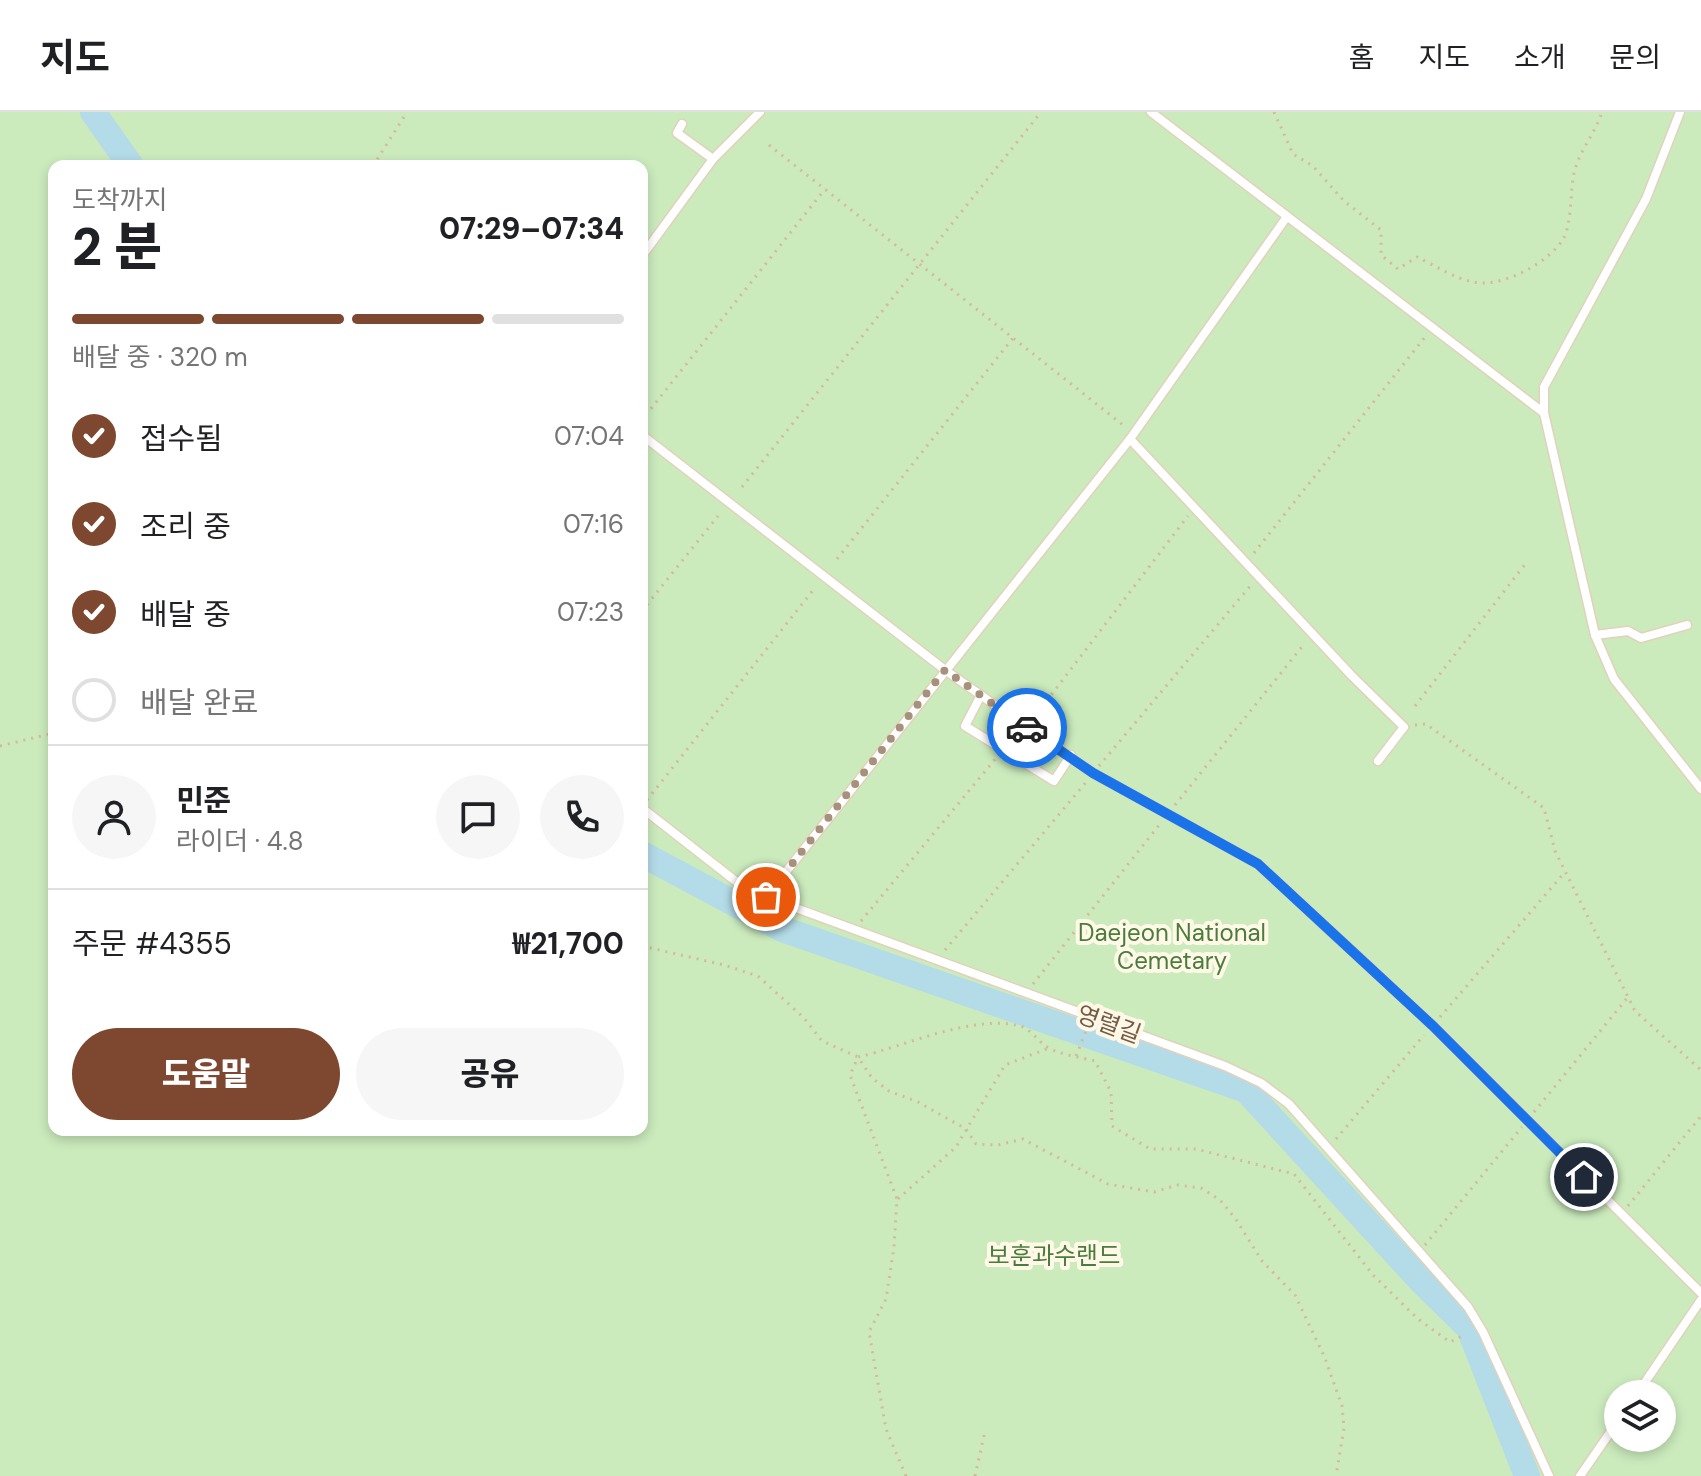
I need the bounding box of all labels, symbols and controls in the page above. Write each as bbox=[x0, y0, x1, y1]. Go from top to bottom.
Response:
text: 지도 bbox=[40, 33, 110, 83]
text: 홈 bbox=[1349, 39, 1374, 76]
text: 지도 bbox=[1418, 39, 1470, 76]
text: 소개 bbox=[1514, 39, 1565, 76]
text: 문의 bbox=[1609, 39, 1661, 76]
text: 도착까지 bbox=[72, 183, 168, 217]
text: 07:29–07:34 bbox=[439, 209, 624, 248]
text: 2 분 bbox=[72, 213, 162, 281]
text: 배달 중 · 320 m bbox=[72, 340, 248, 374]
icon: check bbox=[72, 414, 116, 458]
text: 접수됨 bbox=[140, 419, 223, 458]
text: 07:04 bbox=[554, 419, 624, 453]
icon: check bbox=[72, 502, 116, 546]
text: 조리 중 bbox=[140, 507, 231, 546]
text: 07:16 bbox=[563, 507, 624, 541]
icon: check bbox=[72, 590, 116, 634]
text: 배달 중 bbox=[140, 595, 231, 634]
text: 07:23 bbox=[557, 595, 624, 629]
text: 배달 완료 bbox=[140, 683, 258, 722]
courier bbox=[987, 688, 1067, 768]
icon: car bbox=[1005, 706, 1049, 750]
button: person bbox=[72, 775, 156, 859]
button: chat bbox=[436, 775, 520, 859]
button: phone bbox=[540, 775, 624, 859]
text: 민준 bbox=[176, 781, 231, 820]
text: 라이더 · 4.8 bbox=[176, 824, 303, 858]
pin bbox=[732, 863, 800, 931]
icon: bag bbox=[744, 875, 788, 919]
park label: Daejeon National Cemetary bbox=[1078, 917, 1266, 976]
text: 주문 #4355 bbox=[72, 924, 232, 963]
text: ₩21,700 bbox=[513, 924, 624, 963]
street label: 영렬길 bbox=[1073, 998, 1145, 1050]
button: 도움말 bbox=[72, 1028, 340, 1120]
button: 공유 bbox=[356, 1028, 624, 1120]
pin bbox=[1550, 1143, 1618, 1211]
icon: home bbox=[1562, 1155, 1606, 1199]
park label: 보훈과수랜드 bbox=[988, 1240, 1120, 1271]
map controls bbox=[1604, 1380, 1676, 1452]
button: layers bbox=[1604, 1380, 1676, 1452]

